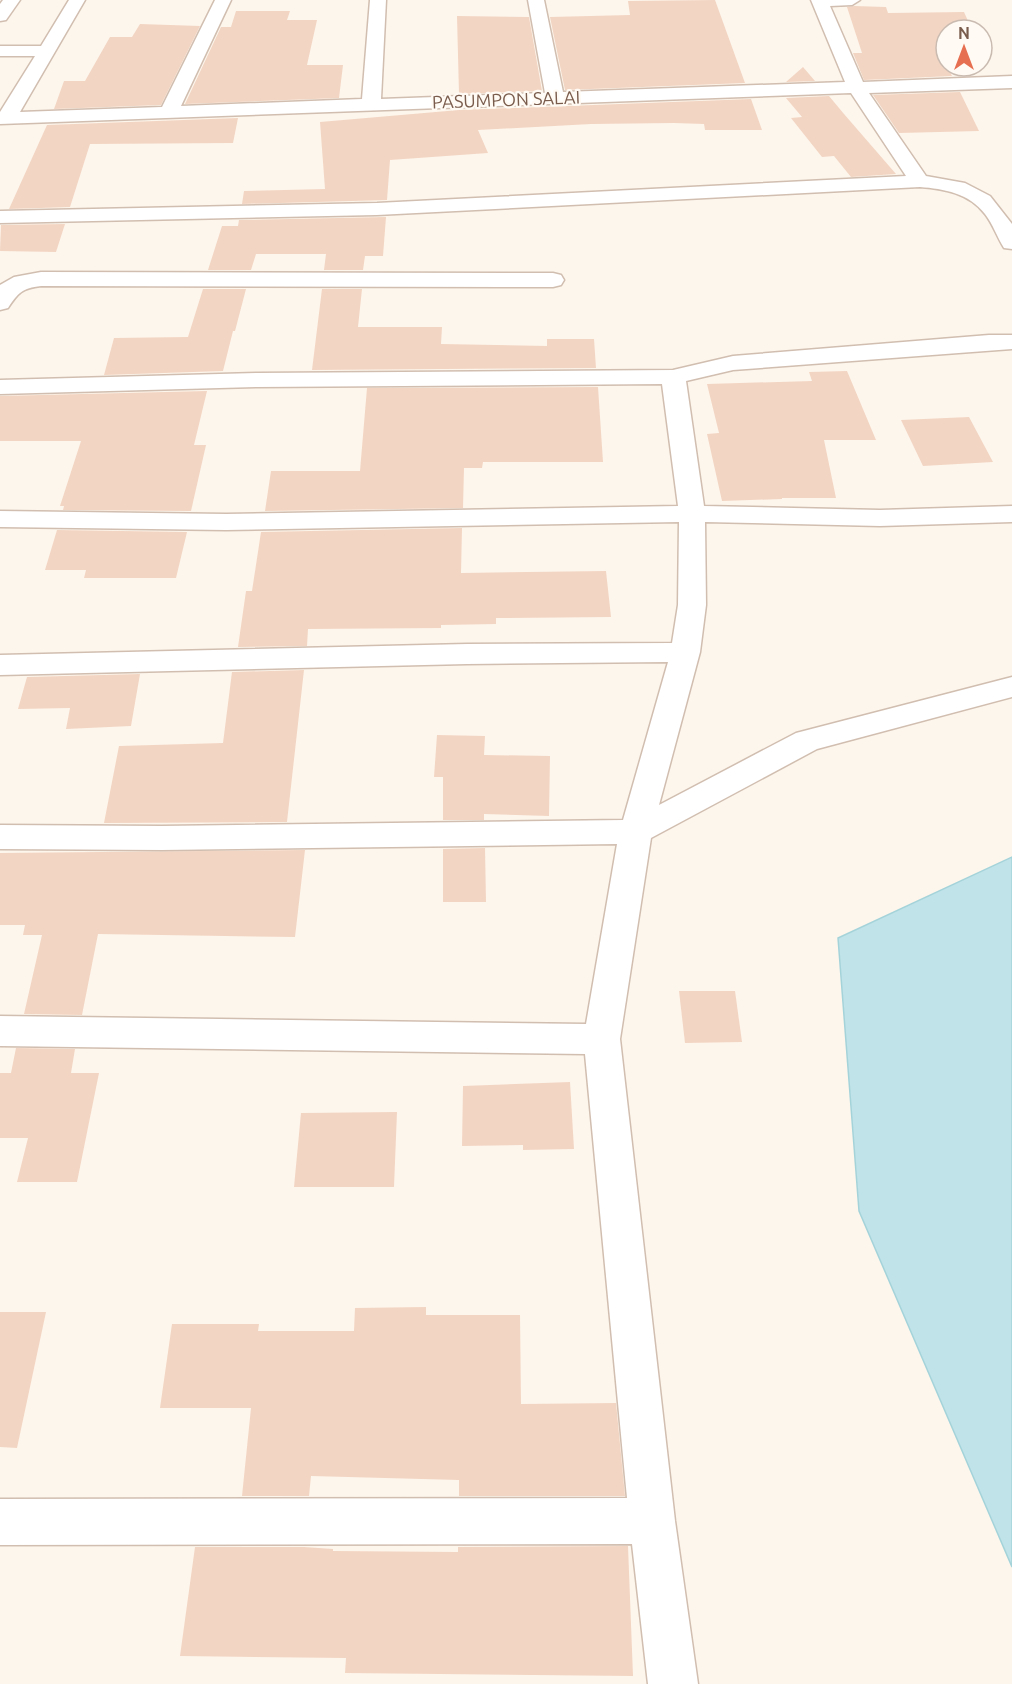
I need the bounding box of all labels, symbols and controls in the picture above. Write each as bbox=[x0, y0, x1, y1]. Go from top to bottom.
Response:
north arrow bbox=[934, 18, 994, 78]
text: N bbox=[958, 24, 970, 42]
street label: PASUMPON SALAI bbox=[432, 86, 580, 112]

